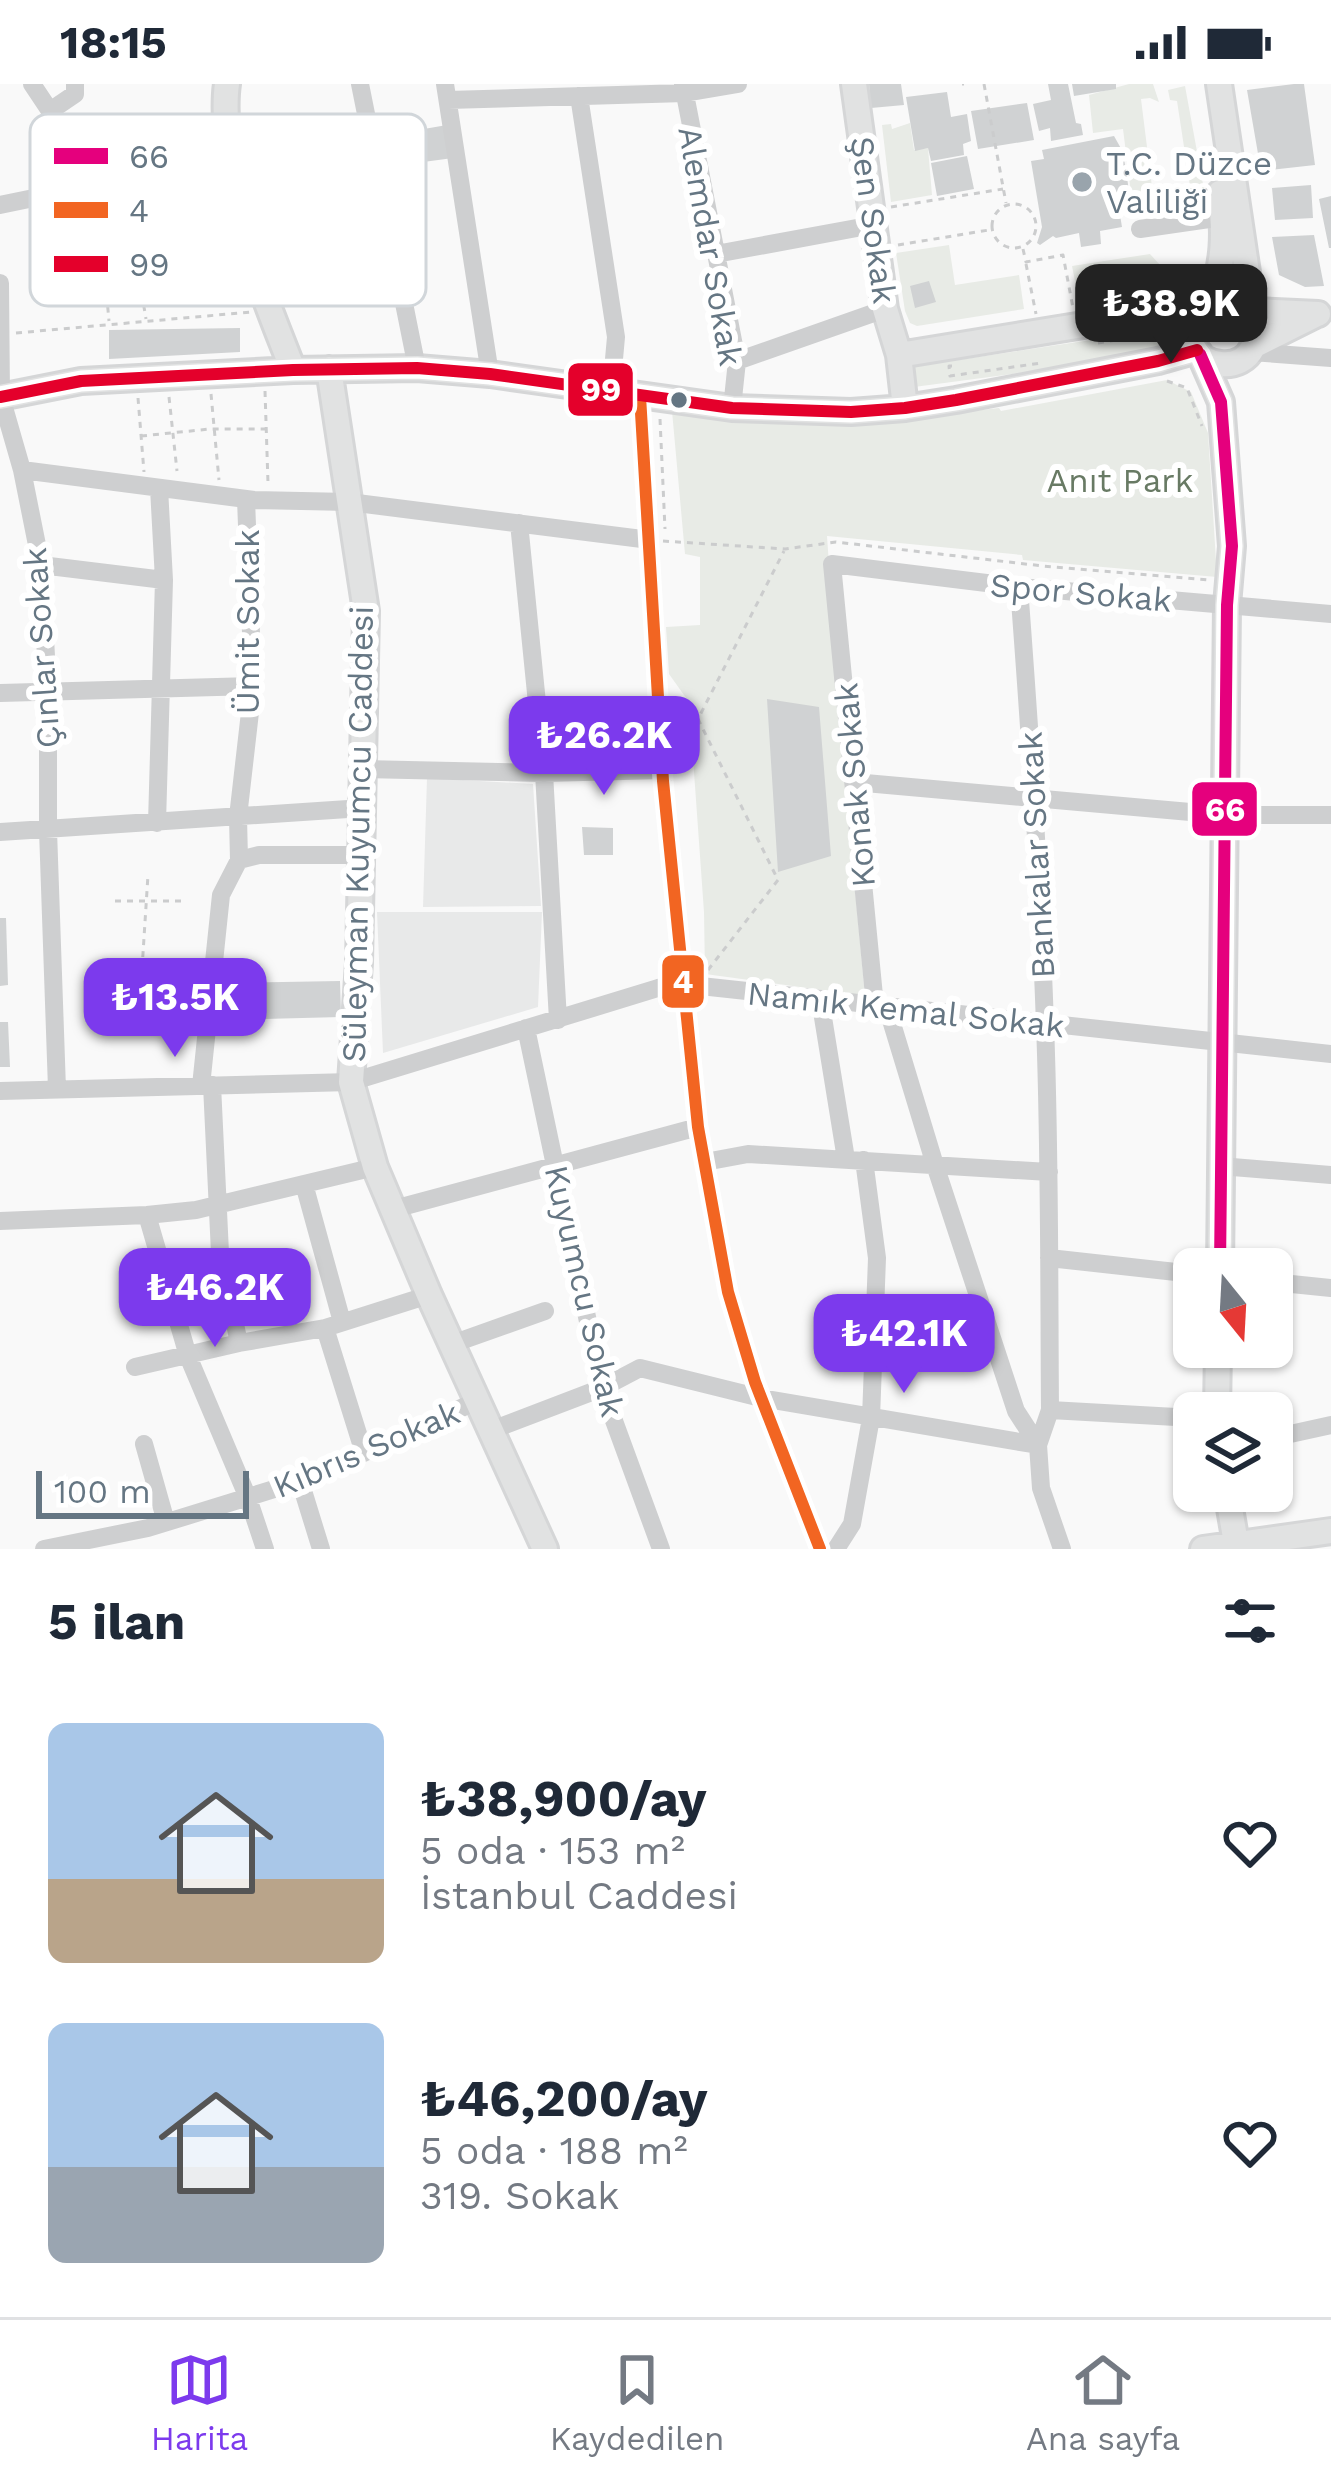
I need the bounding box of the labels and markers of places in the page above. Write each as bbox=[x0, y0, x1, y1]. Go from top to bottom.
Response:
place label: T.C. Düzce Valiliği bbox=[1106, 144, 1272, 221]
marker: T.C. Düzce Valiliği bbox=[1069, 169, 1095, 195]
pin: ₺38.9K bbox=[1073, 264, 1269, 366]
unlabelled marker bbox=[668, 389, 690, 411]
pin: ₺26.2K bbox=[506, 696, 702, 798]
pin: ₺13.5K bbox=[77, 958, 273, 1060]
pin: ₺46.2K bbox=[117, 1248, 313, 1350]
pin: ₺42.1K bbox=[806, 1294, 1002, 1396]

